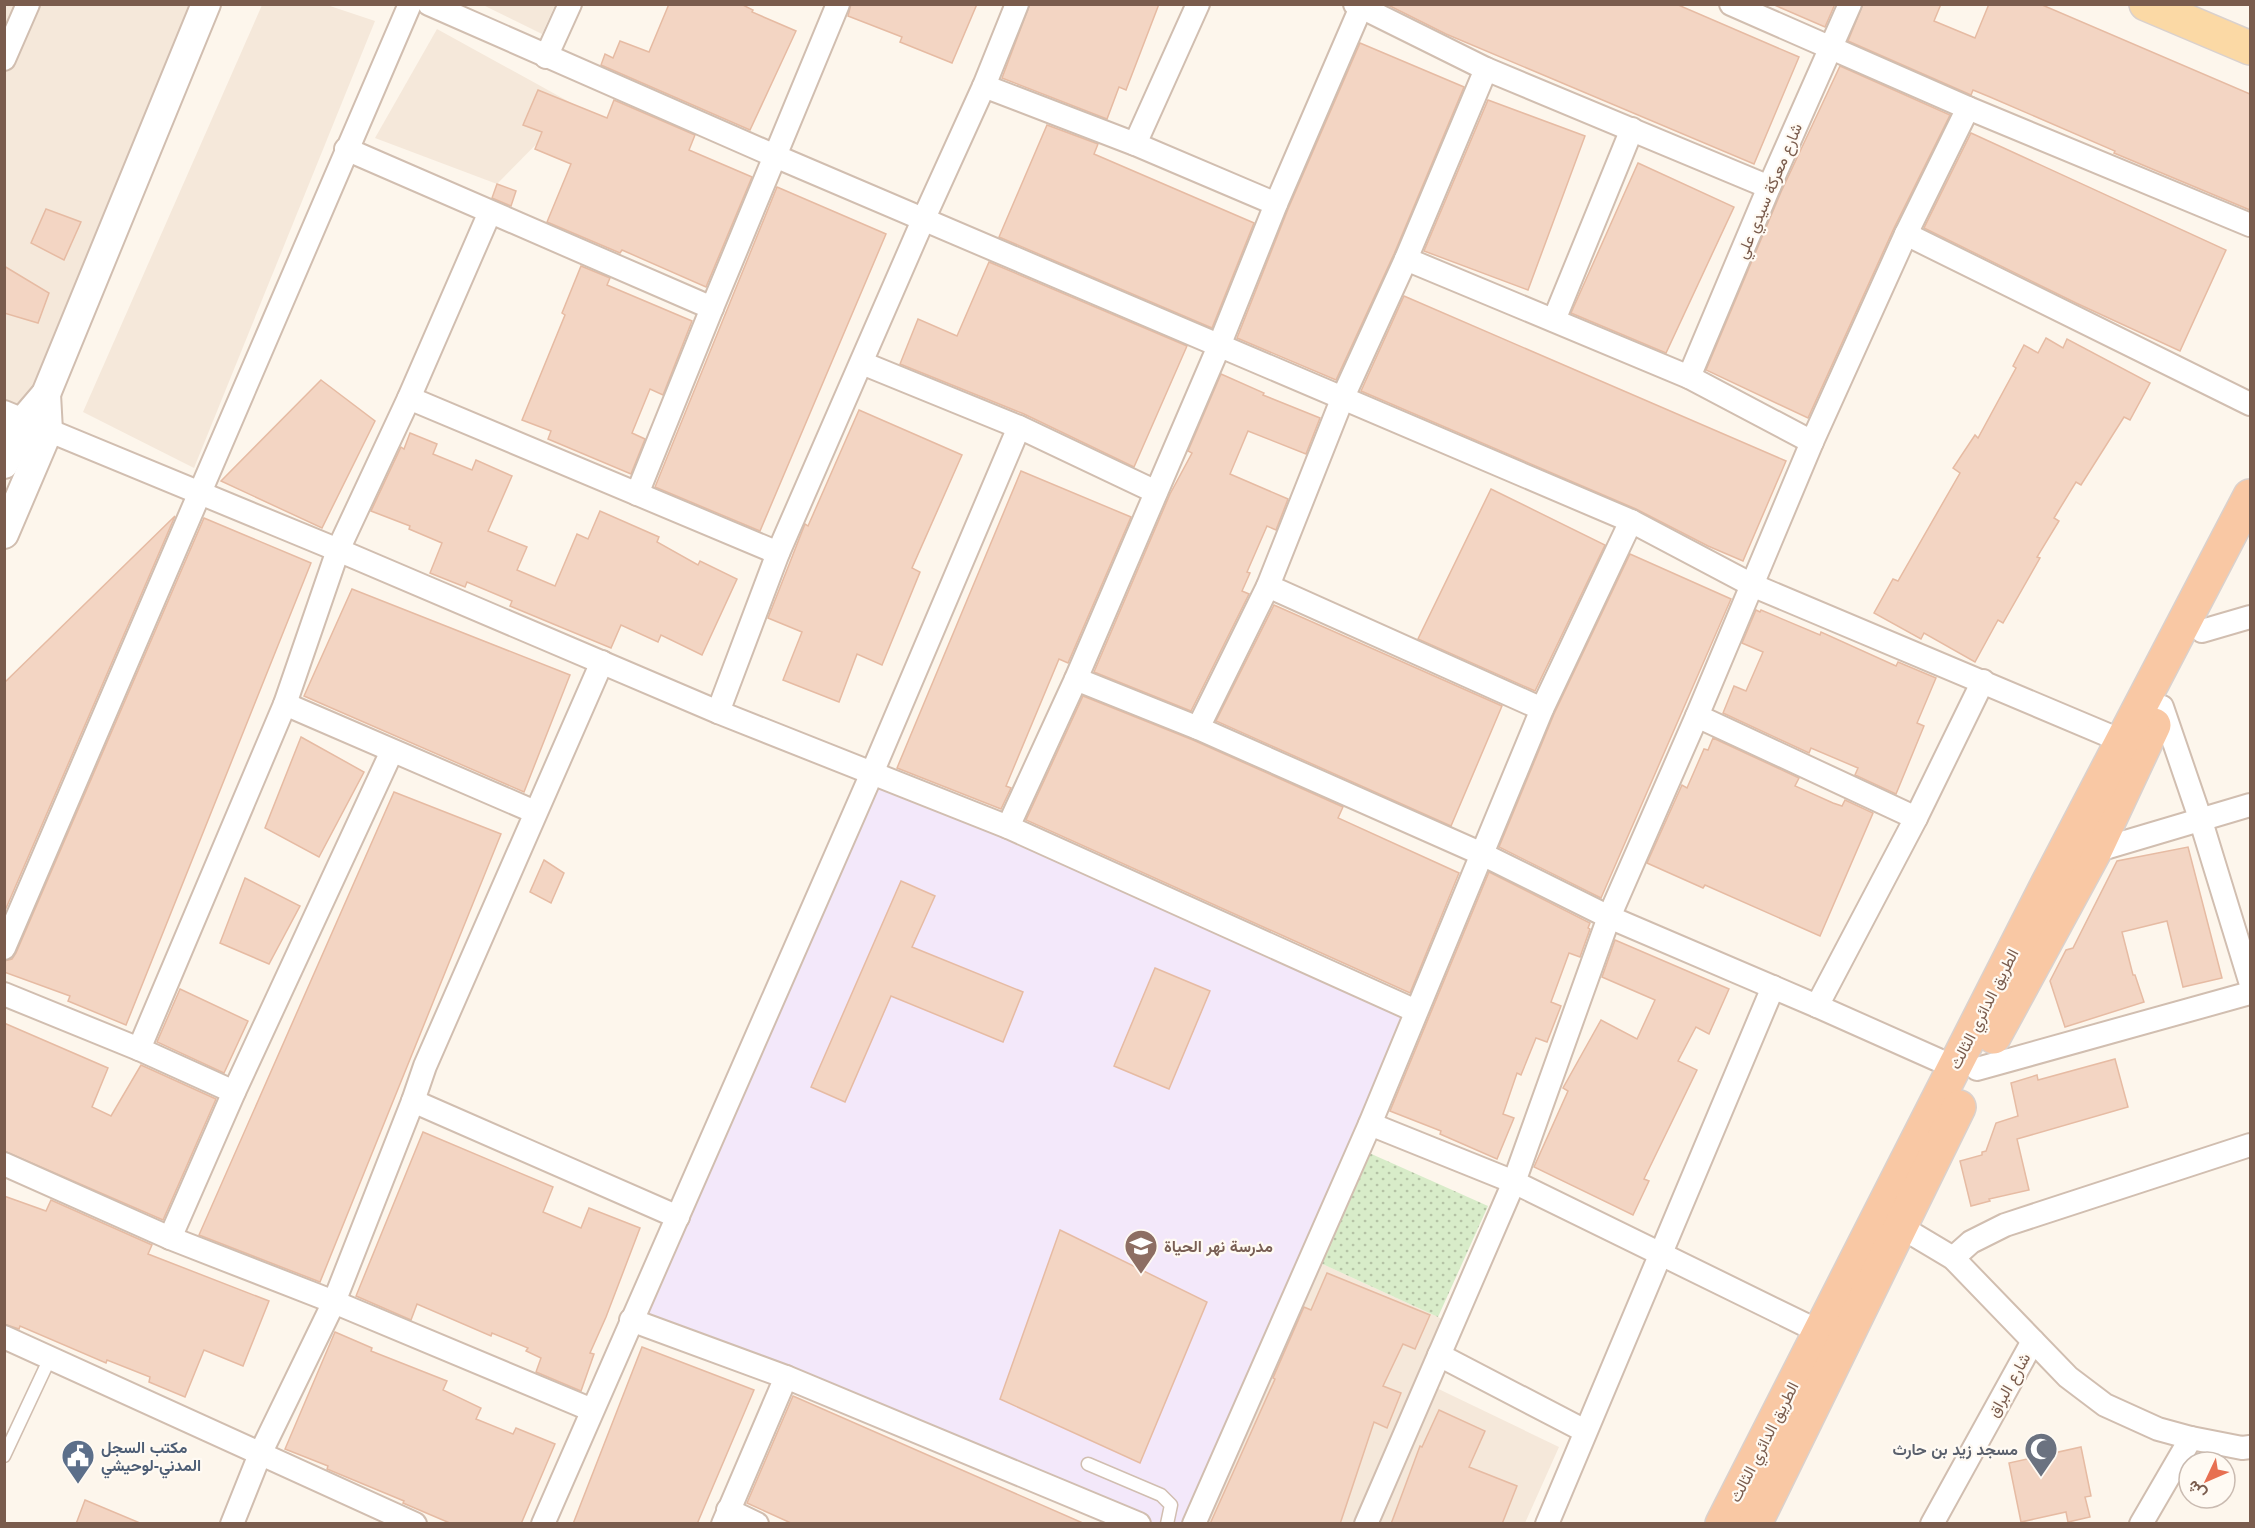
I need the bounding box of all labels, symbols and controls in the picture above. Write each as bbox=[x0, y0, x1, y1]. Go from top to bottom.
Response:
street label: شارع معركة سيدي علي bbox=[1733, 121, 1810, 263]
street label: الطريق الدائري الثالث bbox=[1946, 946, 2026, 1074]
school or university icon: مدرسة نهر الحياة bbox=[1123, 1228, 1159, 1275]
place label: مدرسة نهر الحياة bbox=[1164, 1238, 1273, 1257]
street label: شارع البراق bbox=[1985, 1350, 2036, 1421]
street label: الطريق الدائري الثالث bbox=[1726, 1379, 1806, 1507]
mosque icon: مسجد زيد بن حارث bbox=[2023, 1431, 2059, 1478]
public building icon: مكتب السجل المدني-لوحيشي bbox=[60, 1438, 96, 1485]
place label: مكتب السجل المدني-لوحيشي bbox=[101, 1439, 201, 1479]
place label: مسجد زيد بن حارث bbox=[1893, 1441, 2018, 1460]
north arrow bbox=[2177, 1450, 2237, 1510]
text: ش bbox=[2184, 1477, 2210, 1503]

